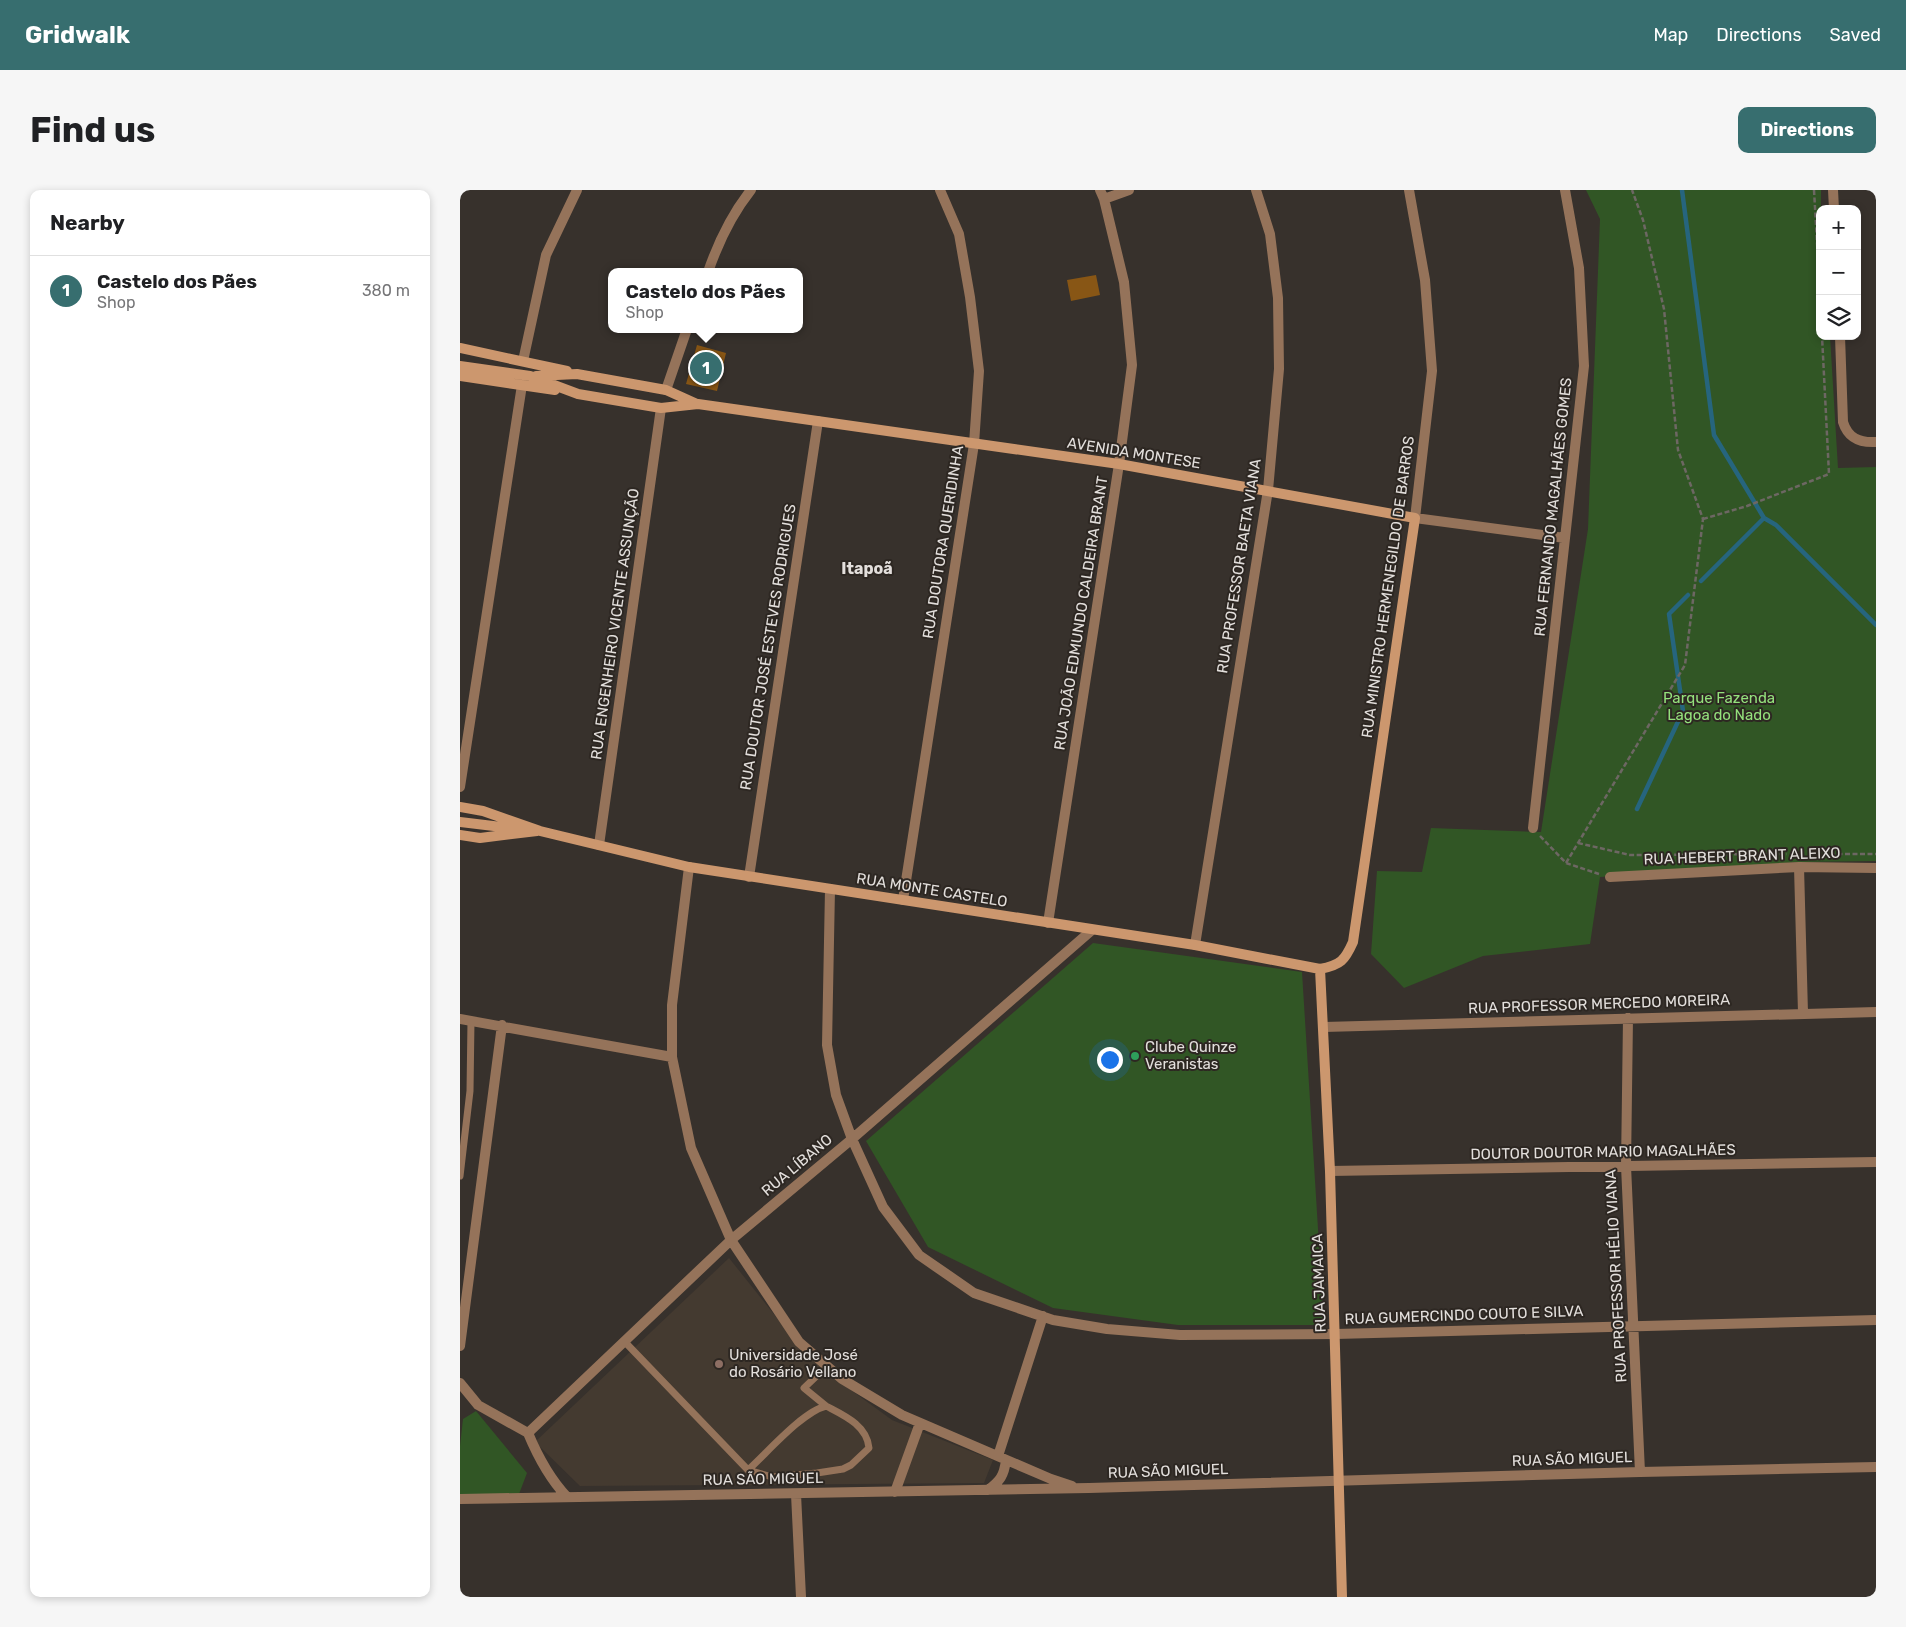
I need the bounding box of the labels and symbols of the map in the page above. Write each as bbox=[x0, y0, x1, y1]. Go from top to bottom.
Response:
pin: 1 bbox=[690, 349, 722, 387]
street label: RUA FERNANDO MAGALHÃES GOMES bbox=[1530, 377, 1576, 637]
street label: AVENIDA MONTESE bbox=[1066, 434, 1202, 472]
street label: RUA MINISTRO HERMENEGILDO DE BARROS bbox=[1358, 435, 1418, 739]
street label: RUA DOUTORA QUERIDINHA bbox=[919, 444, 967, 640]
street label: RUA PROFESSOR BAETA VIANA bbox=[1213, 457, 1265, 675]
street label: RUA JOÃO EDMUNDO CALDEIRA BRANT bbox=[1050, 474, 1112, 751]
street label: RUA ENGENHEIRO VICENTE ASSUNÇÃO bbox=[587, 487, 643, 761]
street label: RUA DOUTOR JOSÉ ESTEVES RODRIGUES bbox=[736, 503, 800, 791]
district label: Itapoã bbox=[841, 559, 893, 578]
park label: Parque Fazenda Lagoa do Nado bbox=[1663, 689, 1775, 724]
street label: RUA HEBERT BRANT ALEIXO bbox=[1643, 844, 1841, 868]
street label: RUA MONTE CASTELO bbox=[855, 869, 1009, 911]
street label: RUA PROFESSOR MERCEDO MOREIRA bbox=[1468, 990, 1730, 1018]
place label: Clube Quinze Veranistas bbox=[1145, 1038, 1237, 1073]
your location bbox=[1097, 1047, 1123, 1073]
marker: Clube Quinze Veranistas bbox=[1129, 1050, 1141, 1062]
street label: RUA LÍBANO bbox=[758, 1130, 836, 1200]
street label: DOUTOR DOUTOR MARIO MAGALHÃES bbox=[1470, 1141, 1736, 1163]
street label: RUA PROFESSOR HÉLIO VIANA bbox=[1601, 1169, 1631, 1383]
street label: RUA JAMAICA bbox=[1308, 1233, 1330, 1333]
street label: RUA GUMERCINDO COUTO E SILVA bbox=[1344, 1302, 1584, 1328]
place label: Universidade José do Rosário Vellano bbox=[729, 1346, 858, 1381]
marker: Universidade José do Rosário Vellano bbox=[713, 1358, 725, 1370]
street label: RUA SÃO MIGUEL bbox=[1511, 1448, 1633, 1470]
street label: RUA SÃO MIGUEL bbox=[1107, 1460, 1229, 1482]
street label: RUA SÃO MIGUEL bbox=[703, 1469, 824, 1489]

